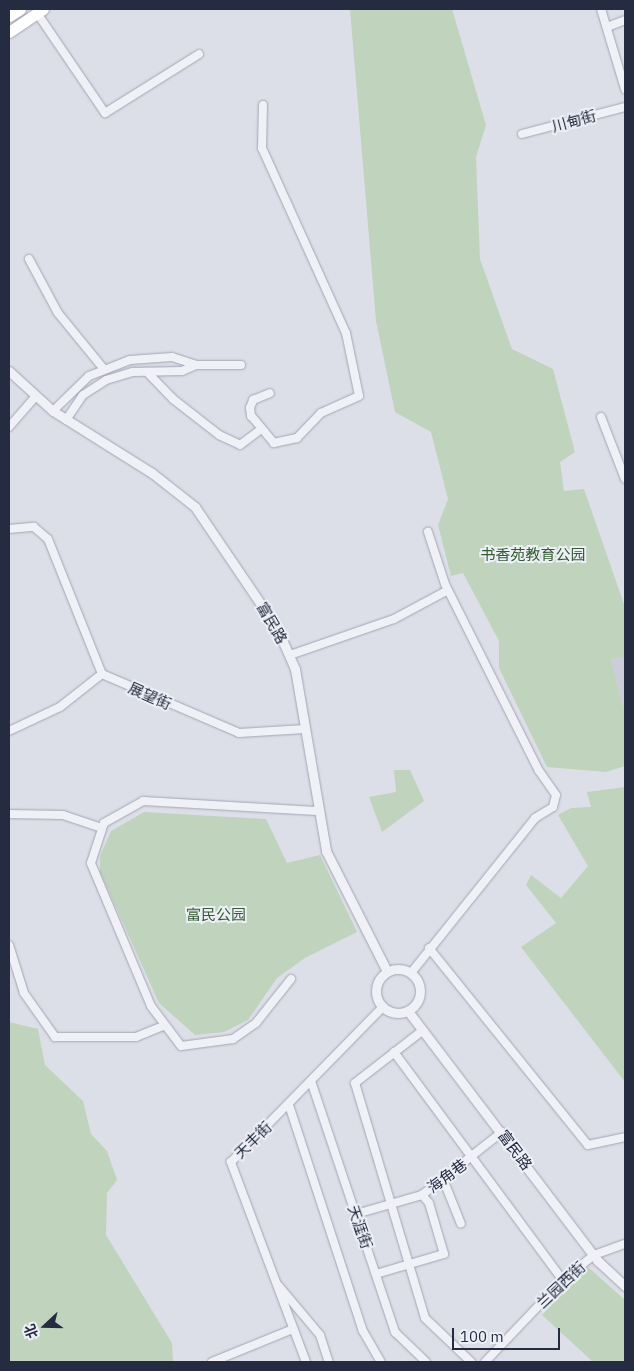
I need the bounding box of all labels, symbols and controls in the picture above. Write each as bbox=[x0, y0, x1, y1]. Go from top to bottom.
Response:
street label: 川甸街 bbox=[550, 106, 598, 136]
park label: 书香苑教育公园 bbox=[481, 546, 585, 564]
street label: 富民路 bbox=[253, 599, 291, 647]
street label: 展望街 bbox=[126, 679, 174, 713]
park label: 富民公园 bbox=[186, 906, 246, 924]
street label: 天丰街 bbox=[231, 1118, 275, 1162]
street label: 富民路 bbox=[494, 1127, 536, 1173]
street label: 海角巷 bbox=[424, 1155, 470, 1197]
street label: 天涯街 bbox=[344, 1203, 376, 1251]
street label: 兰园西街 bbox=[533, 1258, 589, 1312]
north arrow bbox=[20, 1301, 70, 1351]
scale bar bbox=[454, 1318, 562, 1350]
text: 北 bbox=[20, 1322, 42, 1341]
text: 100 m bbox=[460, 1327, 504, 1346]

